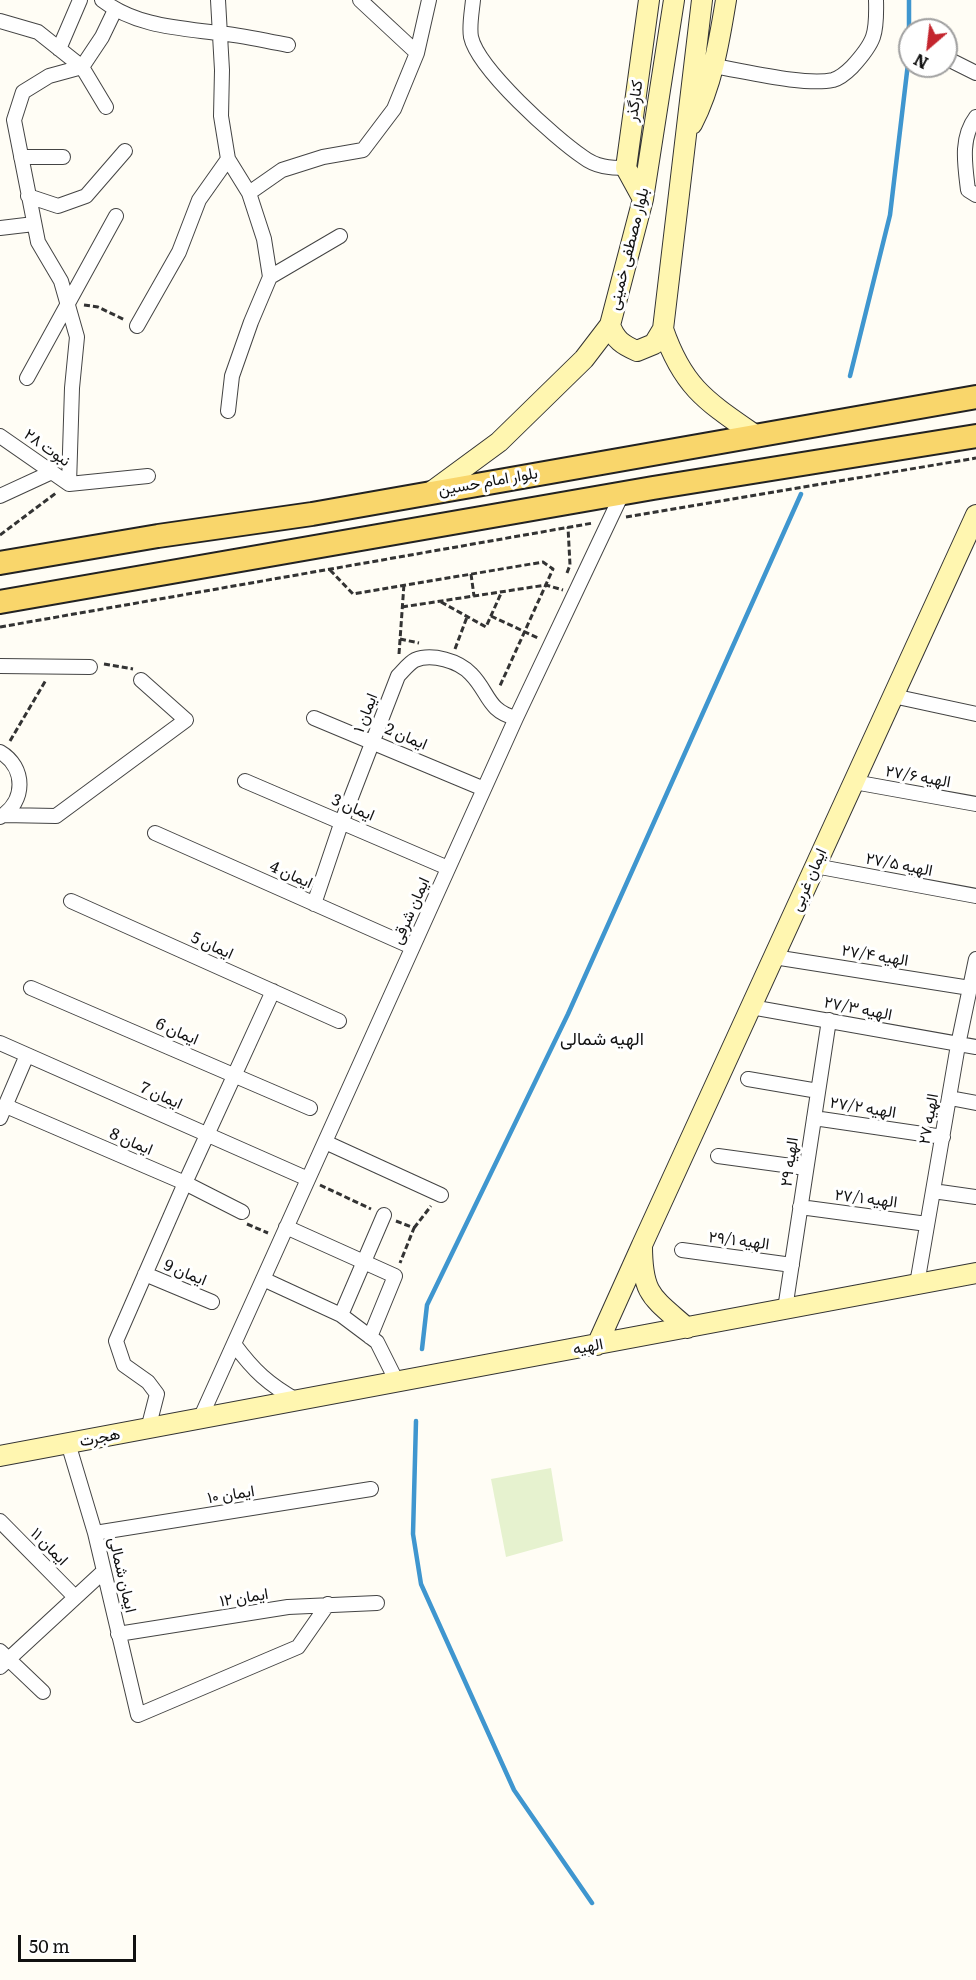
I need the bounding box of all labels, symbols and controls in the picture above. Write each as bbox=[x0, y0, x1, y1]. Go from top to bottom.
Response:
north arrow bbox=[898, 18, 958, 78]
text: N bbox=[909, 48, 932, 76]
street label: کنارگذر bbox=[623, 79, 647, 123]
street label: بلوار مصطفی خمینی bbox=[605, 186, 653, 312]
street label: نبوت ۲۸ bbox=[20, 425, 74, 471]
street label: بلوار امام حسین bbox=[437, 464, 539, 500]
street label: ایمان ۱ bbox=[350, 691, 382, 735]
street label: ایمان 2 bbox=[382, 720, 430, 754]
street label: الهیه ۲۷/۶ bbox=[884, 762, 952, 792]
street label: ایمان 3 bbox=[329, 790, 377, 826]
street label: ایمان غربی bbox=[787, 846, 831, 914]
street label: الهیه ۲۷/۵ bbox=[864, 849, 934, 881]
street label: ایمان 4 bbox=[267, 857, 315, 893]
street label: ایمان شرقی bbox=[388, 874, 434, 948]
street label: ایمان 5 bbox=[188, 928, 236, 964]
street label: الهیه ۲۷/۴ bbox=[840, 941, 910, 971]
street label: الهیه ۲۷/۳ bbox=[822, 993, 894, 1025]
street label: ایمان 6 bbox=[153, 1014, 201, 1050]
district label: الهیه شمالی bbox=[560, 1029, 644, 1051]
street label: ایمان 7 bbox=[137, 1078, 185, 1114]
street label: الهیه ۲۷ bbox=[915, 1092, 943, 1146]
street label: الهیه ۲۷/۲ bbox=[829, 1093, 897, 1123]
street label: ایمان 8 bbox=[107, 1124, 155, 1160]
street label: الهیه ۲۹ bbox=[777, 1136, 803, 1188]
street label: الهیه ۲۷/۱ bbox=[834, 1186, 898, 1212]
street label: الهیه ۲۹/۱ bbox=[707, 1228, 771, 1254]
street label: ایمان 9 bbox=[161, 1256, 209, 1290]
street label: الهیه bbox=[571, 1335, 605, 1359]
street label: هجرت bbox=[78, 1425, 122, 1451]
street label: ایمان ۱۰ bbox=[206, 1482, 256, 1508]
street label: ایمان ۱۱ bbox=[26, 1524, 72, 1570]
street label: ایمان شمالی bbox=[104, 1535, 140, 1615]
street label: ایمان ۱۲ bbox=[218, 1585, 270, 1611]
scale bar bbox=[21, 1923, 140, 1961]
text: 50 m bbox=[29, 1932, 70, 1959]

